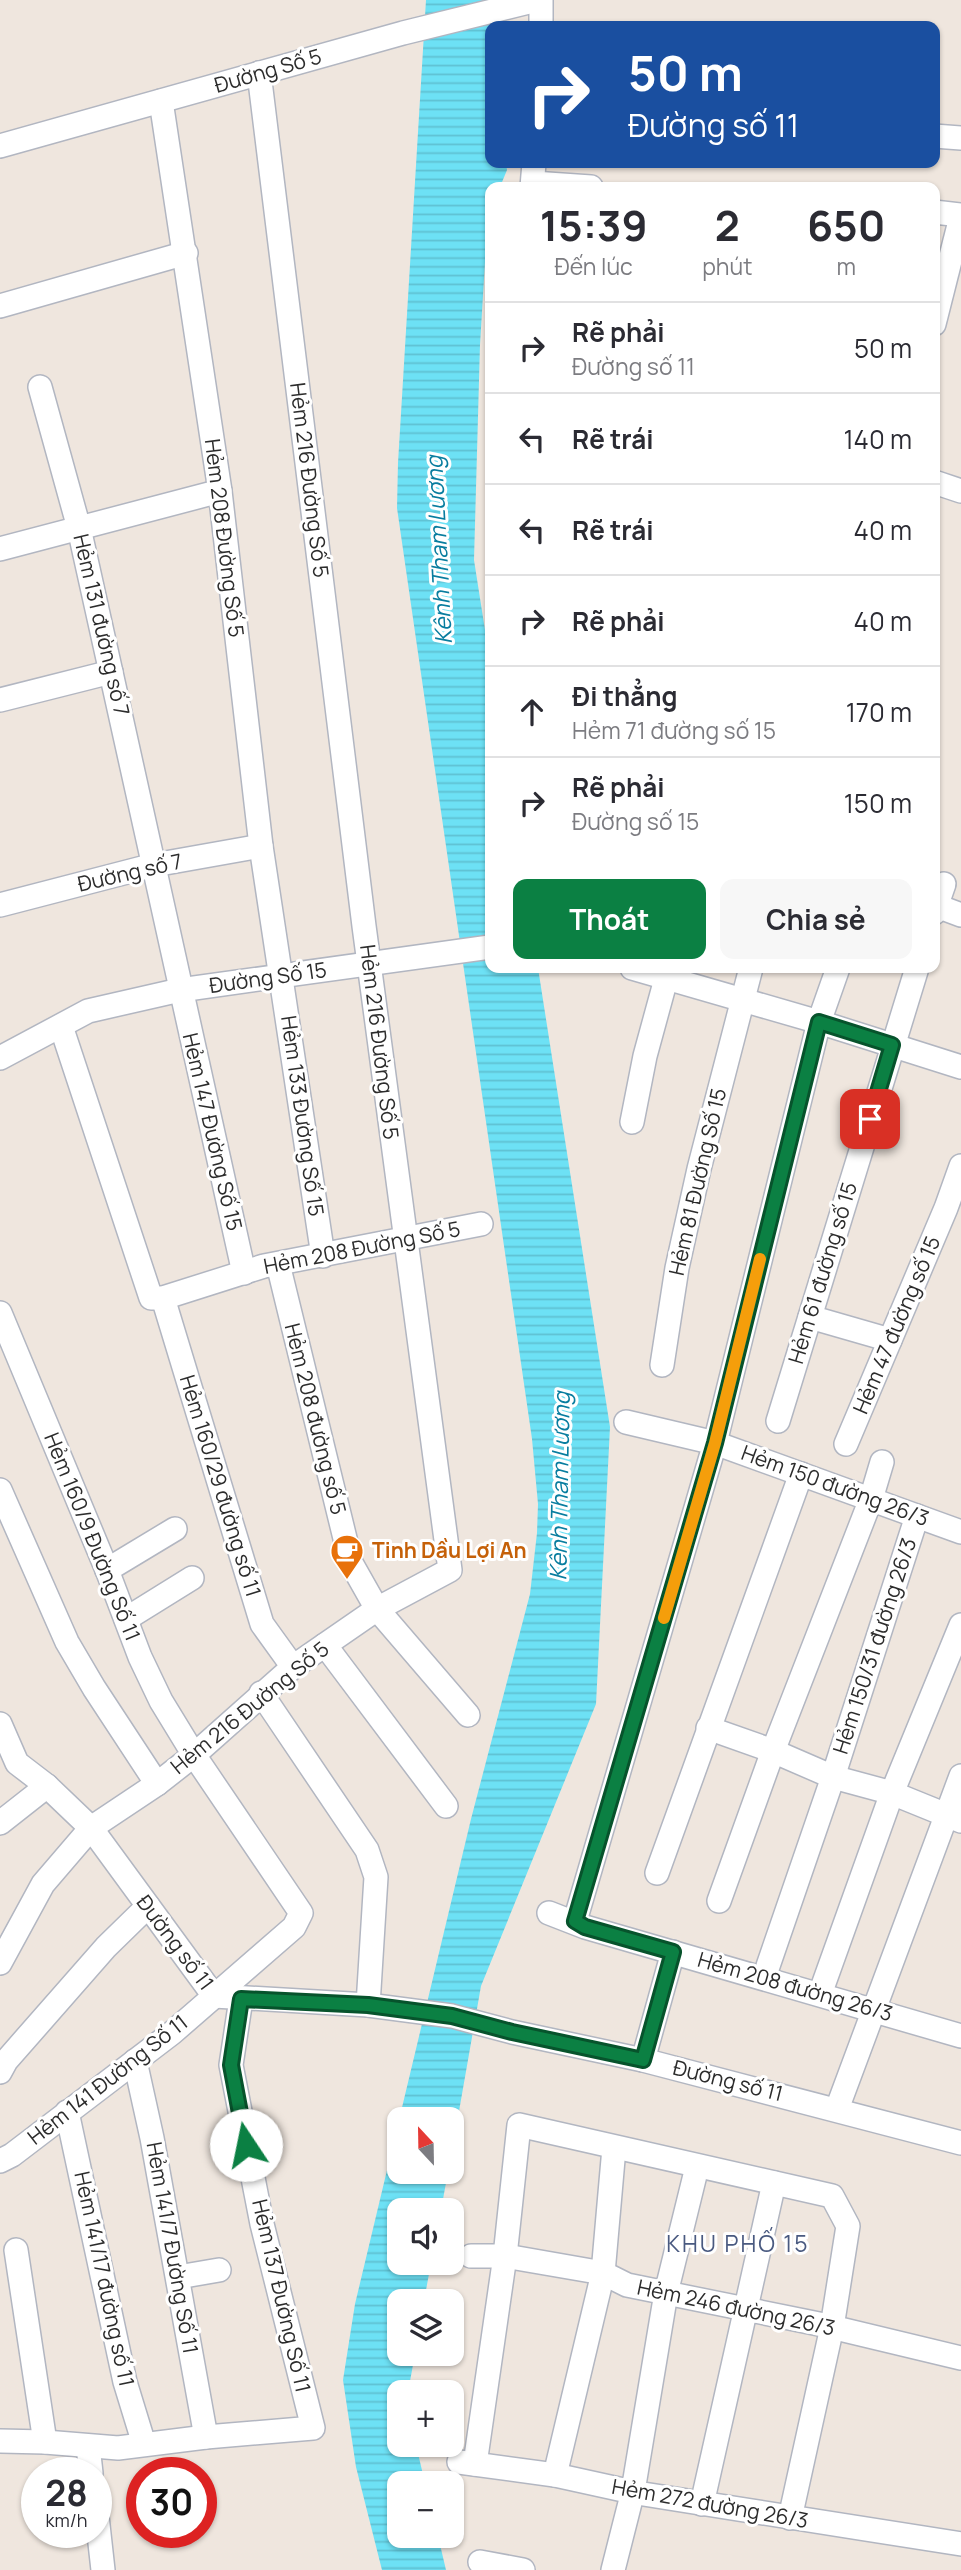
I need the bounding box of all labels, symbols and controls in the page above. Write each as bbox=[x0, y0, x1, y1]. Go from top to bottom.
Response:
text: 50 m bbox=[628, 39, 743, 106]
street label: Đường Số 5 bbox=[211, 41, 324, 99]
icon: right bbox=[513, 49, 604, 140]
text: Đường số 11 bbox=[628, 103, 799, 147]
text: 15:39 bbox=[540, 196, 648, 254]
text: 2 bbox=[715, 196, 740, 254]
text: 650 bbox=[807, 196, 885, 254]
text: Đến lúc bbox=[554, 250, 633, 282]
text: phút bbox=[702, 250, 752, 282]
text: m bbox=[836, 250, 856, 282]
text: Rẽ phải bbox=[572, 314, 665, 350]
icon: right bbox=[513, 329, 551, 367]
text: 50 m bbox=[854, 330, 912, 366]
text: Đường số 11 bbox=[572, 350, 695, 382]
street label: Hẻm 216 Đường Số 5 bbox=[284, 381, 336, 579]
icon: left bbox=[513, 420, 551, 458]
text: Rẽ trái bbox=[572, 421, 654, 457]
text: 140 m bbox=[843, 421, 912, 457]
street label: Hẻm 208 Đường Số 5 bbox=[199, 437, 251, 639]
water label: Kênh Tham Lương bbox=[417, 453, 459, 645]
icon: left bbox=[513, 511, 551, 549]
text: Rẽ trái bbox=[572, 512, 654, 548]
text: 40 m bbox=[854, 512, 912, 548]
street label: Hẻm 131 đường số 7 bbox=[67, 531, 137, 718]
icon: right bbox=[513, 602, 551, 640]
text: Rẽ phải bbox=[572, 603, 665, 639]
text: 40 m bbox=[854, 603, 912, 639]
text: Đi thẳng bbox=[572, 678, 678, 714]
icon: ahead bbox=[513, 693, 551, 731]
text: 170 m bbox=[846, 694, 912, 730]
text: Hẻm 71 đường số 15 bbox=[572, 714, 776, 746]
text: Rẽ phải bbox=[572, 769, 665, 805]
icon: right bbox=[513, 784, 551, 822]
text: 150 m bbox=[844, 785, 912, 821]
text: Đường số 15 bbox=[572, 805, 699, 837]
street label: Đường số 7 bbox=[75, 846, 185, 898]
button: Thoát bbox=[513, 879, 706, 959]
button: Chia sẻ bbox=[720, 879, 912, 959]
street label: Hẻm 216 Đường Số 5 bbox=[354, 943, 406, 1141]
street label: Đường Số 15 bbox=[207, 955, 328, 999]
street label: Hẻm 133 Đường Số 15 bbox=[275, 1014, 331, 1218]
street label: Hẻm 147 Đường Số 15 bbox=[177, 1030, 249, 1233]
street label: Hẻm 81 Đường Số 15 bbox=[662, 1085, 732, 1278]
pin bbox=[840, 1089, 900, 1149]
icon: arrive bbox=[851, 1100, 889, 1138]
street label: Hẻm 61 đường số 15 bbox=[781, 1178, 863, 1367]
street label: Hẻm 208 Đường Số 5 bbox=[261, 1214, 463, 1280]
street label: Hẻm 47 đường số 15 bbox=[846, 1231, 946, 1418]
street label: Hẻm 208 đường số 5 bbox=[279, 1320, 353, 1517]
street label: Hẻm 160/29 đường số 11 bbox=[174, 1371, 268, 1600]
water label: Kênh Tham Lương bbox=[541, 1389, 577, 1581]
street label: Hẻm 160/9 Đường Số 11 bbox=[38, 1428, 148, 1645]
street label: Hẻm 150 đường 26/3 bbox=[738, 1438, 933, 1532]
cafe icon: Tinh Dầu Lợi An bbox=[328, 1532, 366, 1581]
street label: Hẻm 150/31 đường 26/3 bbox=[826, 1534, 922, 1757]
place label: Tinh Dầu Lợi An bbox=[372, 1536, 527, 1564]
street label: Hẻm 216 Đường Số 5 bbox=[164, 1635, 334, 1780]
street label: Đường số 11 bbox=[131, 1889, 221, 1996]
street label: Hẻm 208 đường 26/3 bbox=[695, 1945, 896, 2027]
street label: Hẻm 141 Đường Số 11 bbox=[22, 2008, 193, 2151]
street label: Đường số 11 bbox=[670, 2053, 786, 2107]
north arrow bbox=[387, 2107, 464, 2184]
map controls bbox=[387, 2107, 464, 2548]
position arrow bbox=[209, 2108, 283, 2182]
street label: Hẻm 141/7 Đường Số 11 bbox=[141, 2140, 205, 2356]
street label: Hẻm 141/17 đường số 11 bbox=[68, 2169, 141, 2389]
street label: Hẻm 137 Đường Số 11 bbox=[246, 2196, 318, 2395]
button: sound bbox=[387, 2198, 464, 2275]
district label: KHU PHỐ 15 bbox=[666, 2227, 810, 2259]
street label: Hẻm 246 đường 26/3 bbox=[635, 2272, 838, 2342]
button: layers bbox=[387, 2289, 464, 2366]
button: + bbox=[387, 2380, 464, 2457]
speed limit sign: 30 bbox=[126, 2457, 217, 2548]
text: 28 bbox=[45, 2469, 88, 2517]
button: − bbox=[387, 2471, 464, 2548]
street label: Hẻm 272 đường 26/3 bbox=[610, 2472, 811, 2534]
text: km/h bbox=[46, 2508, 87, 2532]

